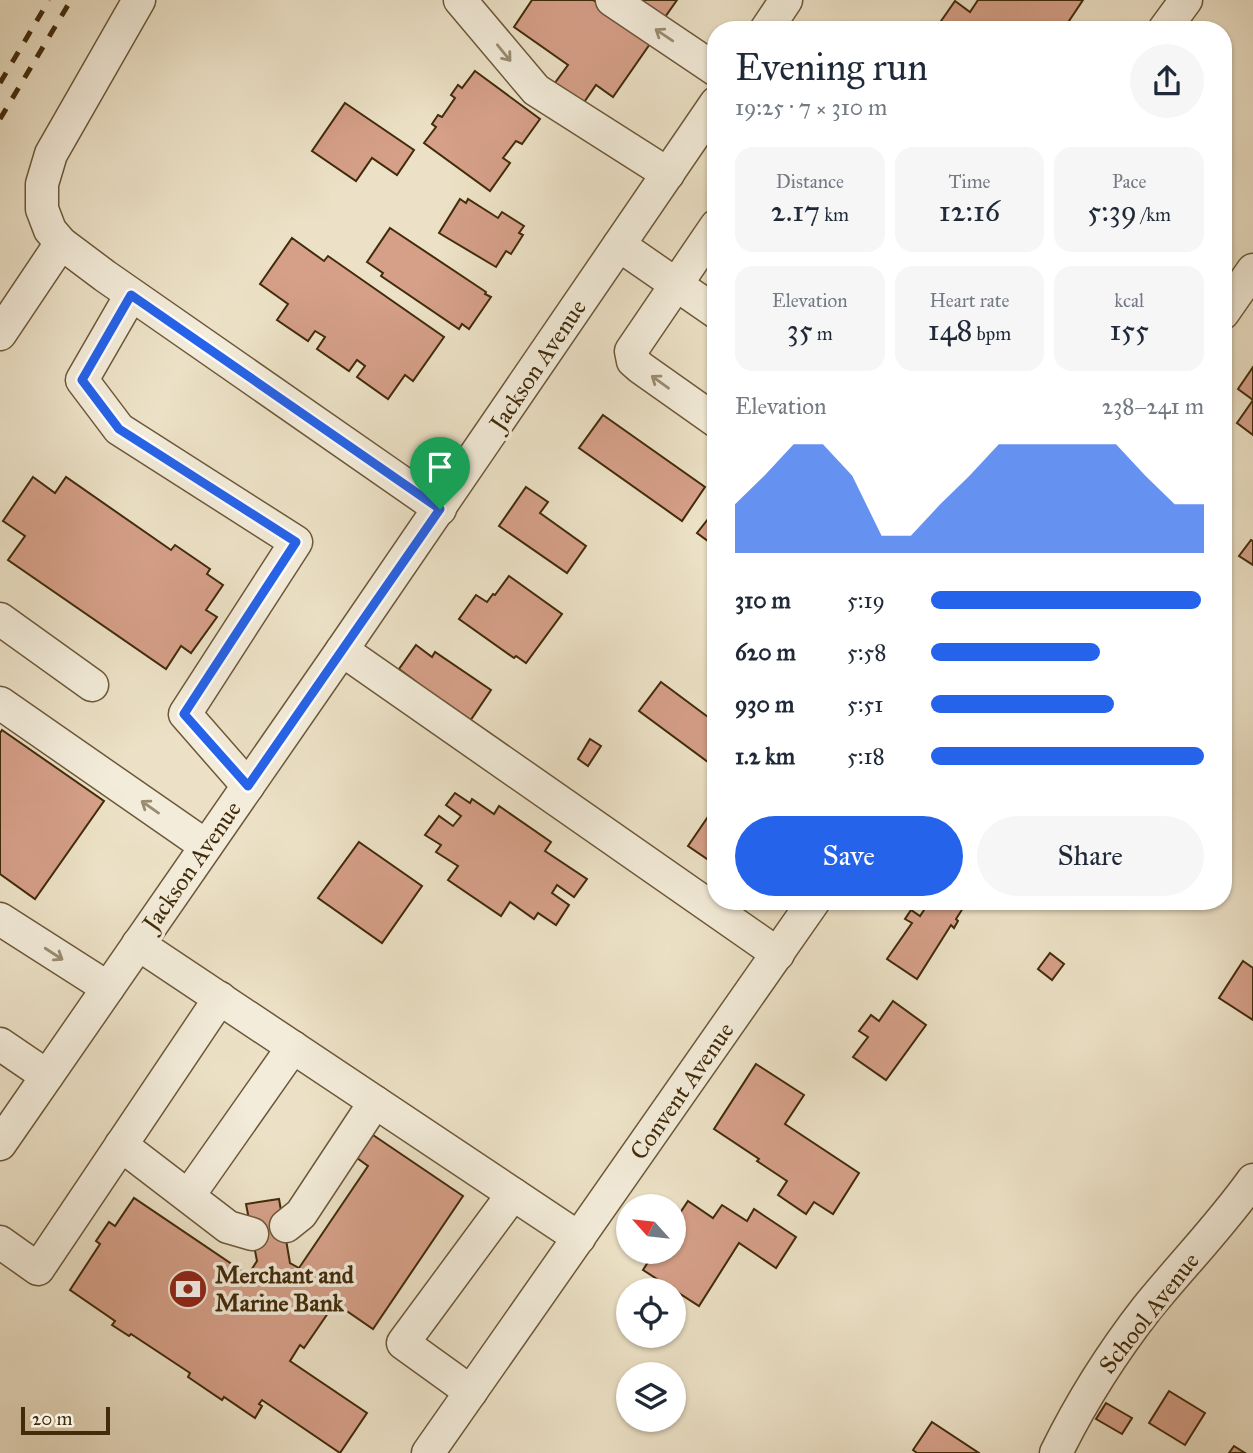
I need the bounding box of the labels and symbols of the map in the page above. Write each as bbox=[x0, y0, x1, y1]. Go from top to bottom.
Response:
one-way arrow bbox=[655, 28, 674, 42]
one-way arrow bbox=[496, 43, 511, 61]
street label: Jackson Avenue bbox=[481, 294, 593, 439]
one-way arrow bbox=[651, 375, 670, 389]
pin bbox=[410, 437, 470, 509]
street label: Jackson Avenue bbox=[134, 795, 248, 939]
one-way arrow bbox=[141, 800, 160, 814]
one-way arrow bbox=[44, 946, 63, 961]
street label: Convent Avenue bbox=[624, 1016, 740, 1166]
north arrow bbox=[616, 1194, 686, 1264]
street label: School Avenue bbox=[1092, 1246, 1206, 1380]
place label: Merchant and Marine Bank bbox=[215, 1260, 355, 1318]
bank icon: Merchant and Marine Bank bbox=[167, 1268, 209, 1310]
scale bar bbox=[21, 1404, 110, 1436]

